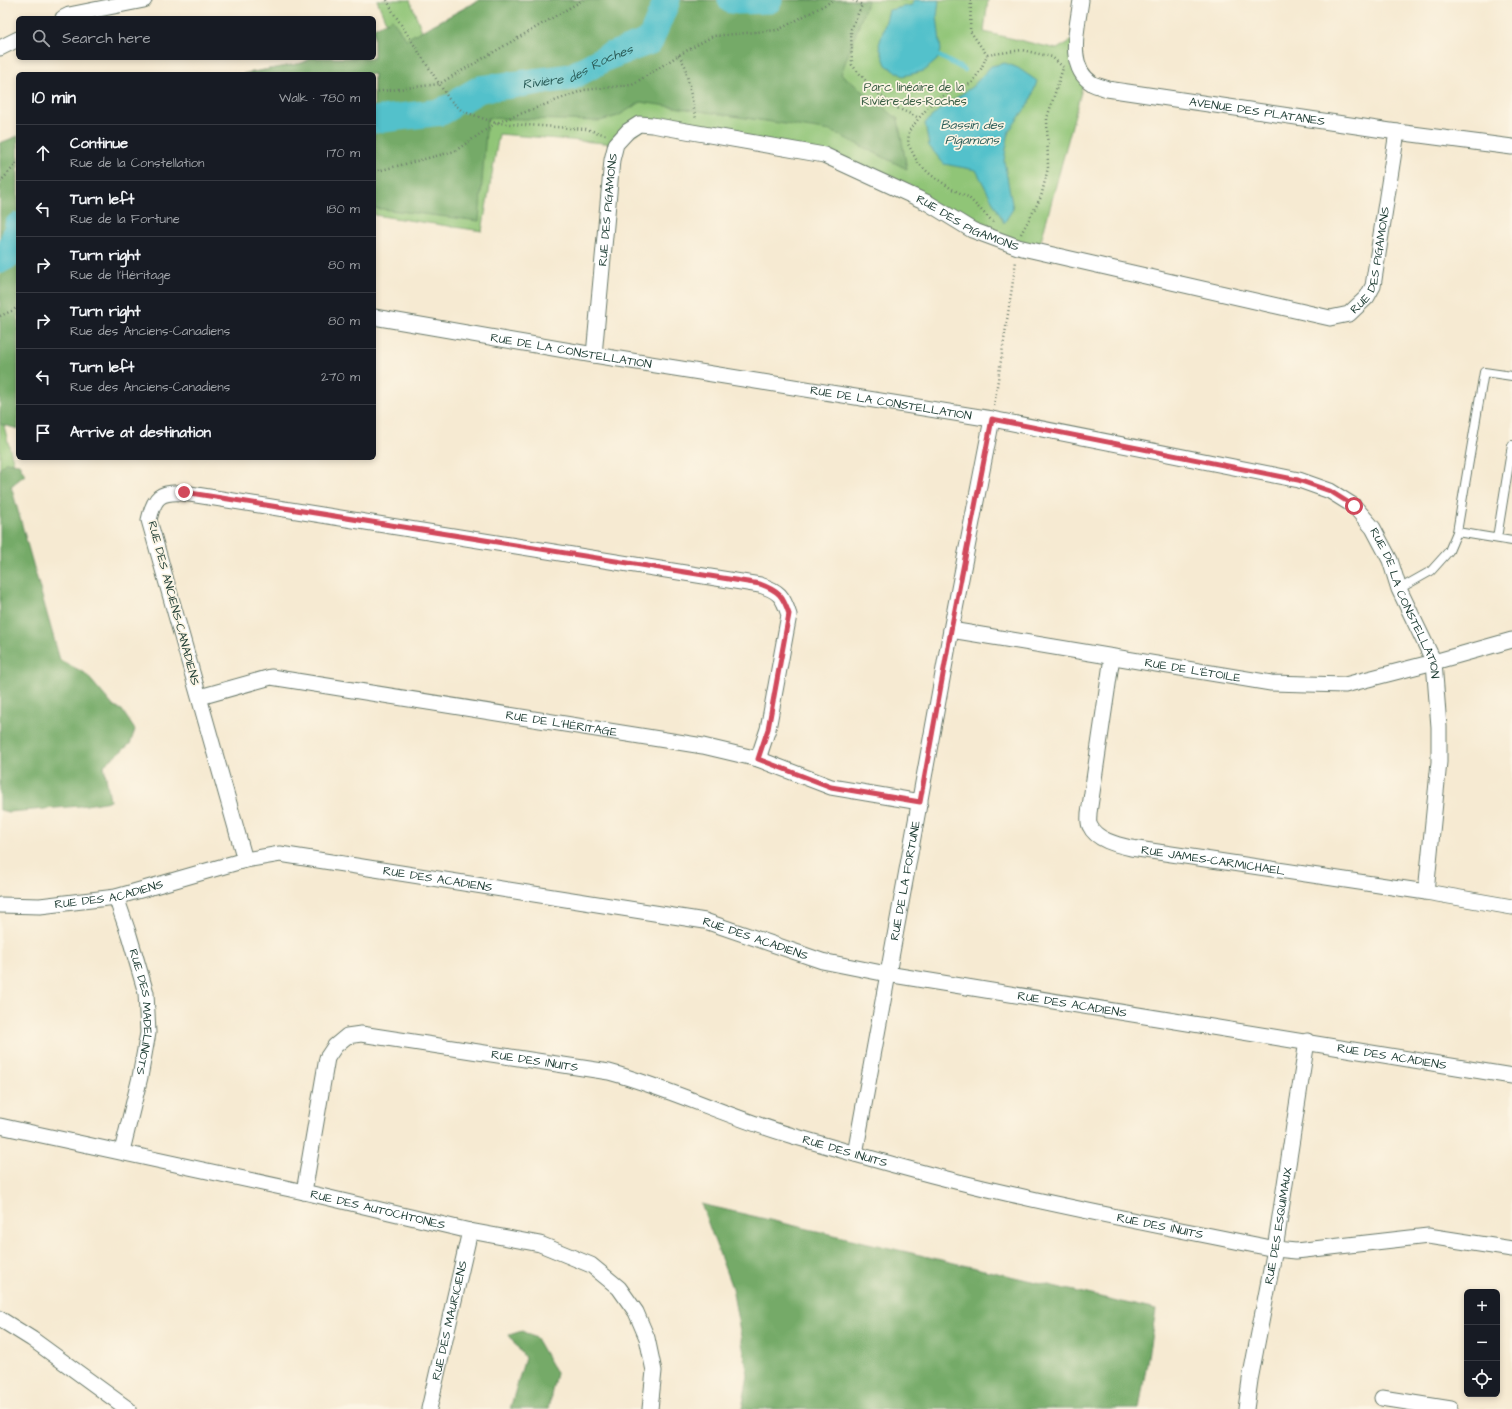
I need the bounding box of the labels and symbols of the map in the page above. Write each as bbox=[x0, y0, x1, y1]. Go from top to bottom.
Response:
water label: Rivière des Roches bbox=[521, 40, 637, 93]
park label: Parc linéaire de la Rivière-des-Roches bbox=[861, 79, 967, 110]
street label: AVENUE DES PLATANES bbox=[1188, 93, 1326, 130]
water label: Bassin des Pigamons bbox=[941, 116, 1005, 150]
street label: RUE DES PIGAMONS bbox=[594, 151, 622, 267]
street label: RUE DES PIGAMONS bbox=[913, 191, 1022, 256]
street label: RUE DES PIGAMONS bbox=[1346, 205, 1394, 318]
street label: RUE DE LA CONSTELLATION bbox=[489, 329, 653, 373]
street label: RUE DE LA CONSTELLATION bbox=[809, 382, 973, 425]
route end bbox=[175, 483, 193, 501]
route start bbox=[1345, 497, 1363, 515]
street label: RUE DES ANCIENS-CANADIENS bbox=[143, 519, 204, 687]
street label: RUE DE LA CONSTELLATION bbox=[1365, 525, 1443, 680]
street label: RUE DE L'ÉTOILE bbox=[1143, 654, 1242, 687]
street label: RUE DE L'HÉRITAGE bbox=[505, 707, 618, 741]
street label: RUE DE LA FORTUNE bbox=[886, 819, 925, 942]
street label: RUE JAMES-CARMICHAEL bbox=[1140, 842, 1287, 880]
street label: RUE DES ACADIENS bbox=[382, 862, 494, 896]
street label: RUE DES ACADIENS bbox=[54, 876, 166, 913]
street label: RUE DES ACADIENS bbox=[700, 913, 811, 965]
street label: RUE DES MADELINOTS bbox=[125, 947, 156, 1076]
street label: RUE DES ACADIENS bbox=[1016, 987, 1128, 1022]
street label: RUE DES ACADIENS bbox=[1336, 1040, 1448, 1074]
street label: RUE DES INUITS bbox=[490, 1046, 580, 1076]
street label: RUE DES INUITS bbox=[800, 1131, 890, 1172]
street label: RUE DES ESQUIMAUX bbox=[1260, 1166, 1296, 1286]
street label: RUE DES AUTOCHTONES bbox=[309, 1186, 447, 1234]
street label: RUE DES INUITS bbox=[1115, 1209, 1205, 1243]
street label: RUE DES MAURICIENS bbox=[428, 1259, 472, 1382]

